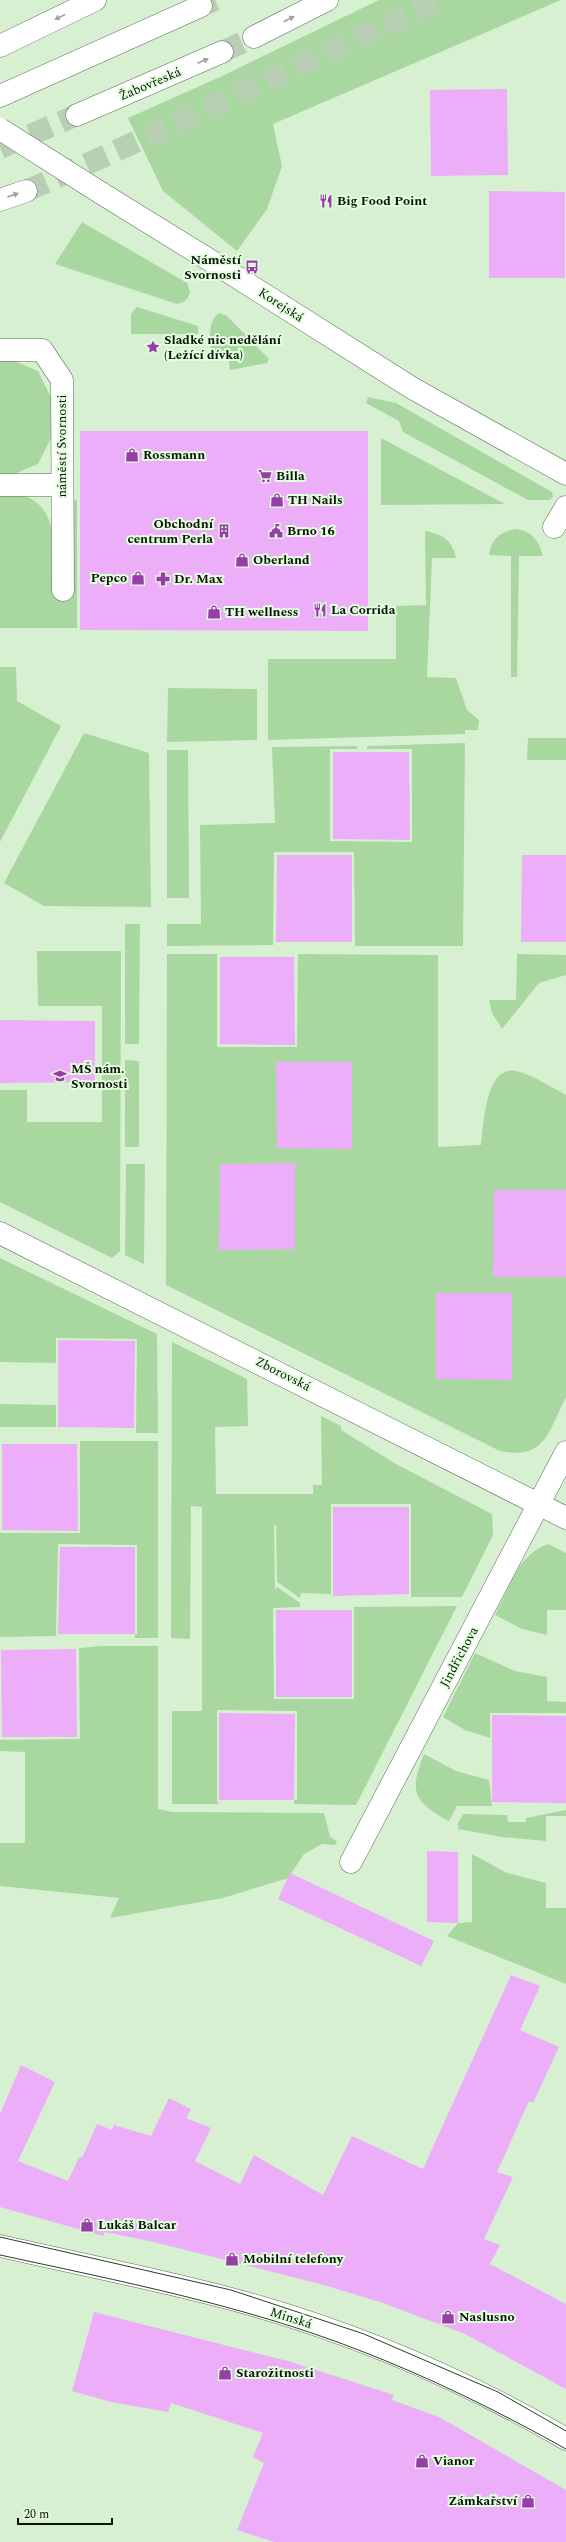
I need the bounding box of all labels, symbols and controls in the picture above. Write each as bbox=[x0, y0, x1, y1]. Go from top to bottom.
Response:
one-way arrow bbox=[55, 14, 66, 20]
one-way arrow bbox=[283, 16, 295, 22]
one-way arrow bbox=[197, 58, 208, 64]
street label: Žabovřeská bbox=[116, 62, 185, 106]
place label: Big Food Point bbox=[337, 191, 427, 211]
one-way arrow bbox=[7, 192, 19, 198]
restaurant icon: Big Food Point bbox=[318, 193, 334, 209]
place label: Náměstí Svornosti bbox=[184, 250, 242, 285]
bus stop icon: Náměstí Svornosti bbox=[244, 259, 260, 275]
street label: Korejská bbox=[254, 283, 308, 328]
place label: Sladké nic nedělání (Ležící dívka) bbox=[164, 330, 282, 365]
place icon: Sladké nic nedělání (Ležící dívka) bbox=[145, 339, 161, 355]
street label: náměstí Svornosti bbox=[52, 394, 72, 498]
place label: Rossmann bbox=[143, 445, 205, 465]
shop icon: Rossmann bbox=[124, 447, 140, 463]
place label: Billa bbox=[276, 466, 305, 486]
supermarket icon: Billa bbox=[257, 468, 273, 484]
place label: TH Nails bbox=[288, 490, 343, 510]
shop icon: TH Nails bbox=[269, 492, 285, 508]
place label: Obchodní centrum Perla bbox=[127, 514, 214, 549]
place label: Brno 16 bbox=[287, 521, 335, 541]
building icon: Obchodní centrum Perla bbox=[216, 523, 232, 539]
public building icon: Brno 16 bbox=[268, 523, 284, 539]
place label: Oberland bbox=[253, 550, 310, 570]
shop icon: Oberland bbox=[234, 552, 250, 568]
place label: Pepco bbox=[91, 568, 127, 588]
place label: Dr. Max bbox=[174, 569, 223, 589]
shop icon: Pepco bbox=[130, 570, 146, 586]
pharmacy icon: Dr. Max bbox=[155, 571, 171, 587]
place label: La Corrida bbox=[331, 600, 396, 620]
place label: TH wellness bbox=[225, 602, 298, 622]
restaurant icon: La Corrida bbox=[312, 602, 328, 618]
shop icon: TH wellness bbox=[206, 604, 222, 620]
place label: MŠ nám. Svornosti bbox=[71, 1059, 128, 1094]
school or university icon: MŠ nám. Svornosti bbox=[52, 1068, 68, 1084]
street label: Zborovská bbox=[252, 1351, 315, 1397]
street label: Jindřichova bbox=[435, 1622, 484, 1691]
place label: Lukáš Balcar bbox=[98, 2215, 177, 2235]
shop icon: Lukáš Balcar bbox=[79, 2217, 95, 2233]
place label: Mobilní telefony bbox=[243, 2249, 344, 2269]
shop icon: Mobilní telefony bbox=[224, 2251, 240, 2267]
street label: Minská bbox=[267, 2302, 315, 2334]
place label: Naslusno bbox=[459, 2307, 515, 2327]
shop icon: Naslusno bbox=[440, 2309, 456, 2325]
place label: Starožitnosti bbox=[236, 2363, 314, 2383]
shop icon: Starožitnosti bbox=[217, 2365, 233, 2381]
place label: Vianor bbox=[433, 2451, 475, 2471]
shop icon: Vianor bbox=[414, 2453, 430, 2469]
place label: Zámkařství bbox=[448, 2491, 518, 2511]
shop icon: Zámkařství bbox=[520, 2493, 536, 2509]
scale bar bbox=[18, 2500, 112, 2526]
text: 20 m bbox=[24, 2505, 49, 2524]

